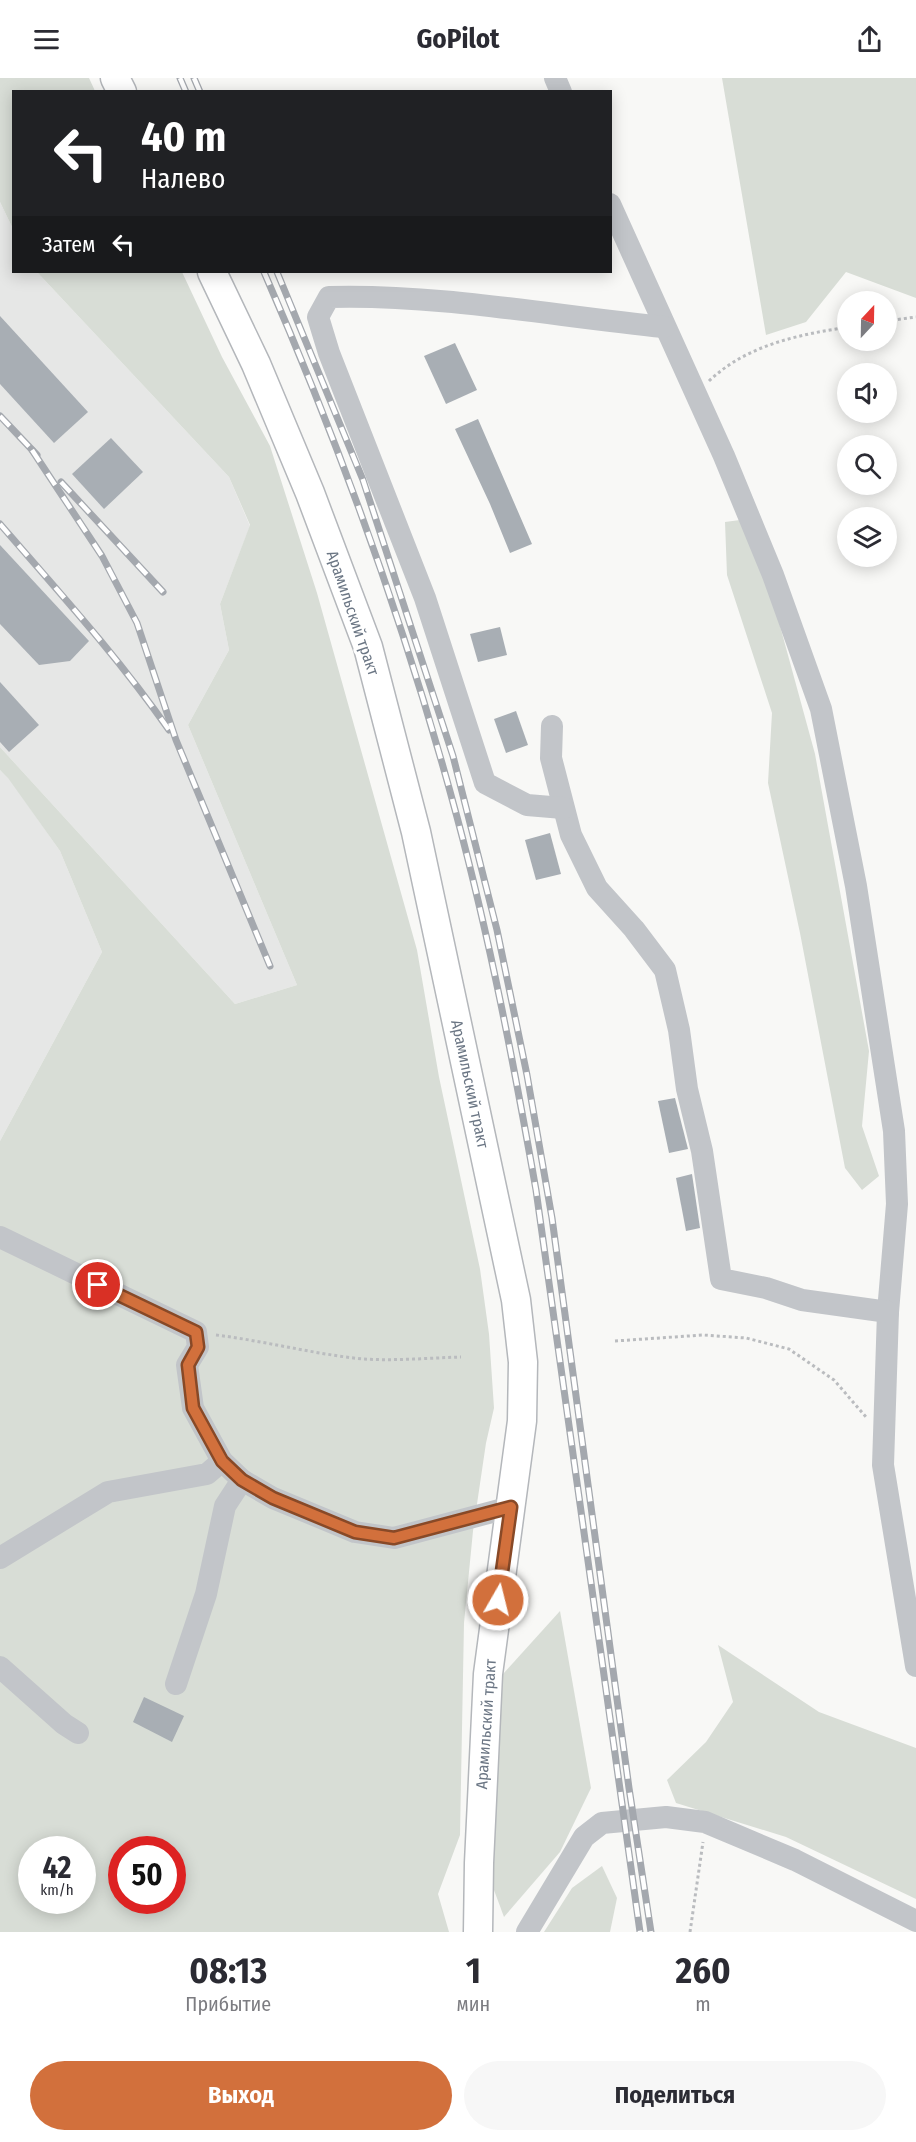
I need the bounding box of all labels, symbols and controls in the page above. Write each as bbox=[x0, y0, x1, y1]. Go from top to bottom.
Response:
icon: menu bbox=[30, 23, 63, 56]
text: GoPilot bbox=[416, 23, 500, 55]
icon: share bbox=[853, 23, 886, 56]
text: 40 m bbox=[141, 112, 226, 162]
icon: left bbox=[42, 114, 120, 192]
text: Налево bbox=[141, 163, 225, 195]
icon: left bbox=[107, 228, 140, 261]
text: Затем bbox=[42, 231, 95, 258]
north arrow bbox=[837, 291, 897, 351]
map controls bbox=[837, 291, 897, 567]
button: sound bbox=[837, 363, 897, 423]
button: search bbox=[837, 435, 897, 495]
button: layers bbox=[837, 507, 897, 567]
street label: Арамильский тракт bbox=[323, 548, 383, 678]
street label: Арамильский тракт bbox=[447, 1018, 493, 1150]
pin bbox=[72, 1259, 123, 1310]
icon: arrive bbox=[81, 1268, 114, 1301]
position arrow bbox=[466, 1568, 530, 1632]
street label: Арамильский тракт bbox=[472, 1658, 500, 1790]
speed limit sign: 50 bbox=[108, 1836, 186, 1914]
text: 42 bbox=[43, 1850, 71, 1886]
text: km/h bbox=[40, 1881, 74, 1899]
text: 08:13 bbox=[189, 1949, 267, 1993]
text: 1 bbox=[466, 1949, 481, 1993]
text: 260 bbox=[675, 1949, 731, 1993]
text: Прибытие bbox=[185, 1992, 271, 2016]
text: мин bbox=[457, 1992, 490, 2016]
text: m bbox=[695, 1992, 711, 2016]
button: Выход bbox=[30, 2061, 452, 2130]
button: Поделиться bbox=[464, 2061, 886, 2130]

